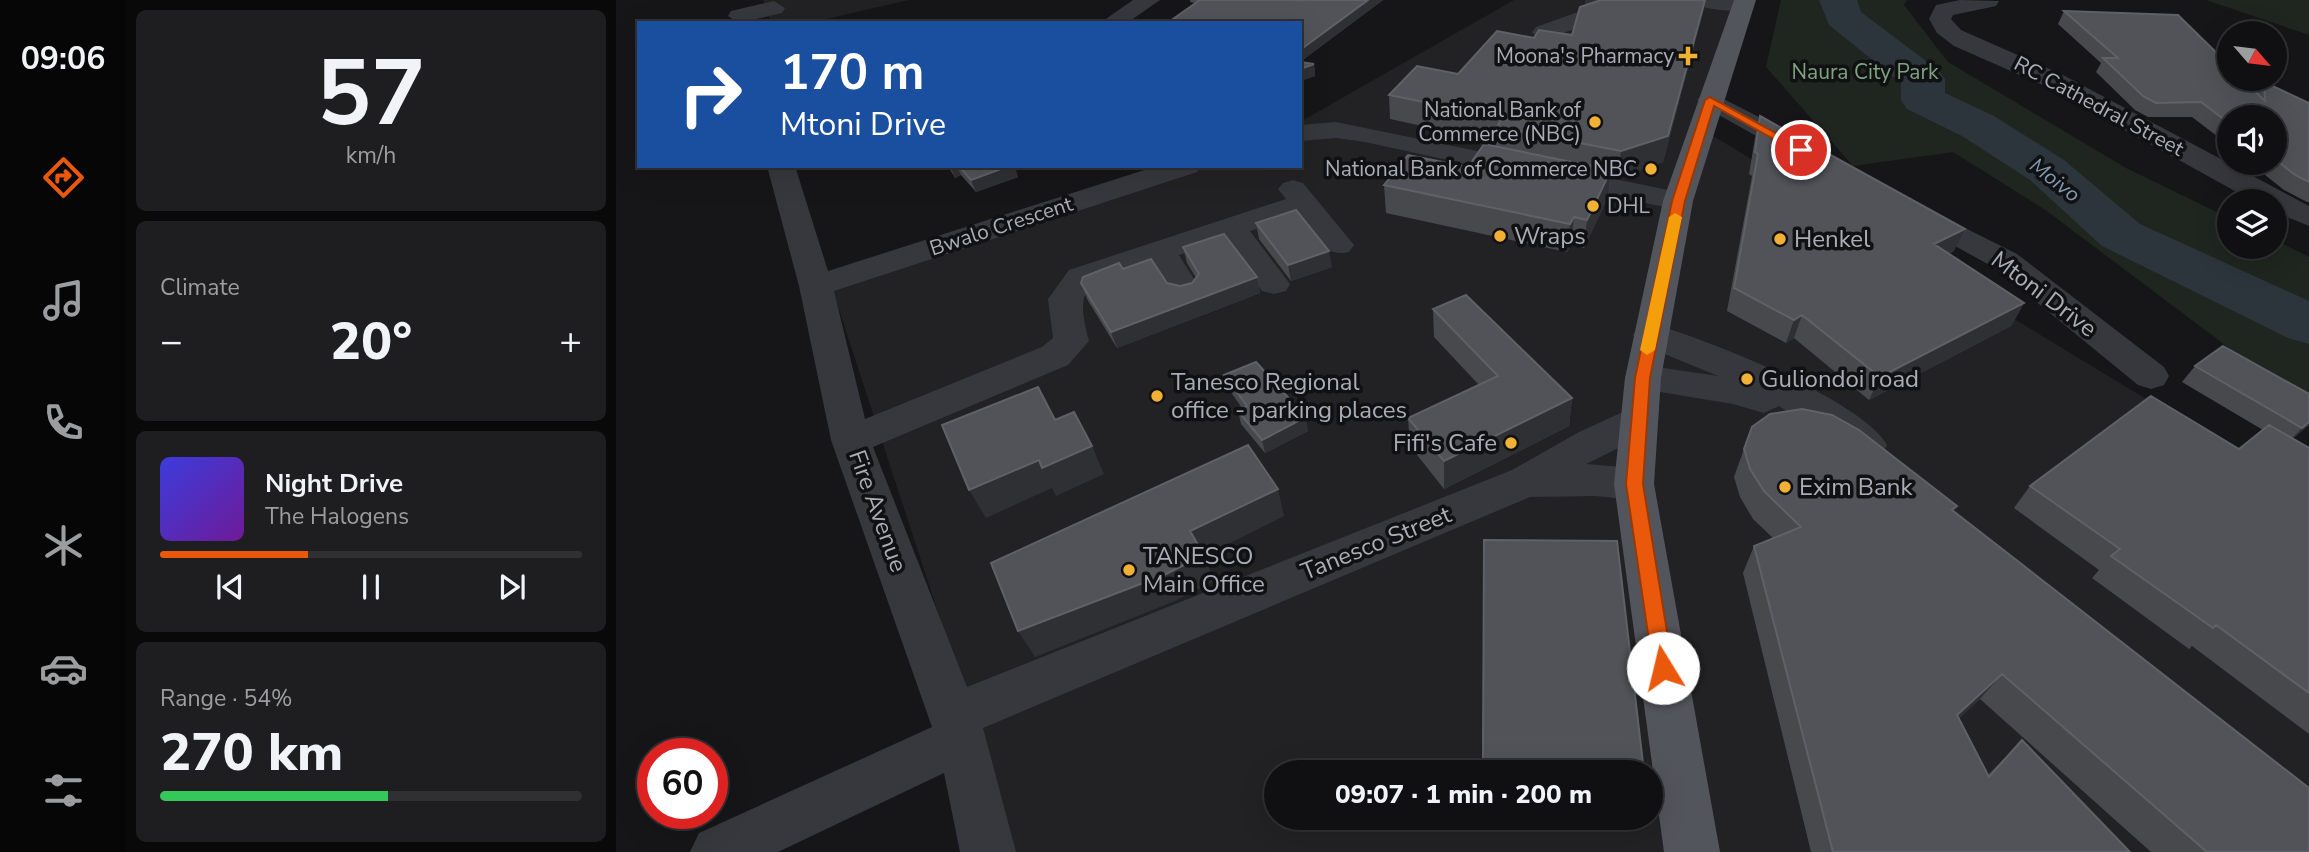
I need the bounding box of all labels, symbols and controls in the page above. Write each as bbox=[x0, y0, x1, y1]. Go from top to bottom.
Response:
north arrow bbox=[2217, 21, 2287, 91]
map controls bbox=[2217, 21, 2287, 259]
text: 57 bbox=[316, 32, 426, 156]
text: 09:06 bbox=[21, 37, 105, 80]
text: 170 m bbox=[780, 39, 924, 106]
place label: Moona's Pharmacy bbox=[1496, 42, 1674, 70]
marker: Moona's Pharmacy bbox=[1680, 48, 1696, 64]
icon: right bbox=[665, 49, 756, 140]
street label: RC Cathedral Street bbox=[2009, 49, 2189, 163]
park label: Naura City Park bbox=[1791, 58, 1939, 86]
place label: National Bank of Commerce (NBC) bbox=[1418, 96, 1582, 148]
text: Mtoni Drive bbox=[780, 103, 946, 146]
button: sound bbox=[2217, 105, 2287, 175]
marker: National Bank of Commerce (NBC) bbox=[1587, 114, 1603, 130]
pin bbox=[1771, 120, 1831, 180]
icon: arrive bbox=[1782, 131, 1820, 169]
text: km/h bbox=[346, 140, 396, 171]
water label: Moivo bbox=[2024, 151, 2086, 209]
icon: directions bbox=[39, 153, 88, 202]
place label: National Bank of Commerce NBC bbox=[1325, 155, 1637, 183]
marker: National Bank of Commerce NBC bbox=[1643, 161, 1659, 177]
button: layers bbox=[2217, 189, 2287, 259]
street label: Bwalo Crescent bbox=[926, 190, 1077, 262]
place label: DHL bbox=[1607, 192, 1651, 220]
marker: DHL bbox=[1585, 198, 1601, 214]
place label: Wraps bbox=[1514, 220, 1586, 252]
place label: Henkel bbox=[1794, 223, 1870, 255]
marker: Wraps bbox=[1492, 228, 1508, 244]
marker: Henkel bbox=[1772, 231, 1788, 247]
street label: Mtoni Drive bbox=[1985, 244, 2103, 344]
text: Climate bbox=[160, 272, 240, 303]
icon: music bbox=[39, 276, 88, 325]
text: 20° bbox=[330, 306, 412, 377]
text: − bbox=[160, 316, 183, 367]
text: + bbox=[559, 316, 582, 367]
place label: Guliondoi road bbox=[1761, 363, 1919, 395]
place label: Tanesco Regional office - parking places bbox=[1171, 366, 1407, 426]
marker: Guliondoi road bbox=[1739, 371, 1755, 387]
marker: Tanesco Regional office - parking places bbox=[1149, 388, 1165, 404]
icon: phone bbox=[39, 398, 88, 447]
place label: Fifi's Cafe bbox=[1393, 427, 1497, 459]
marker: Fifi's Cafe bbox=[1503, 435, 1519, 451]
street label: Fire Avenue bbox=[841, 445, 915, 577]
text: Night Drive bbox=[265, 466, 403, 501]
place label: Exim Bank bbox=[1799, 471, 1913, 503]
marker: Exim Bank bbox=[1777, 479, 1793, 495]
street label: Tanesco Street bbox=[1296, 498, 1456, 588]
text: The Halogens bbox=[265, 501, 409, 532]
icon: climate bbox=[39, 521, 88, 570]
place label: TANESCO Main Office bbox=[1143, 540, 1265, 600]
marker: TANESCO Main Office bbox=[1121, 562, 1137, 578]
icon: previous bbox=[211, 568, 249, 606]
icon: pause bbox=[352, 568, 390, 606]
icon: next bbox=[493, 568, 531, 606]
position arrow bbox=[1626, 631, 1700, 705]
icon: car bbox=[39, 644, 88, 693]
text: Range · 54% bbox=[160, 683, 292, 714]
text: 270 km bbox=[160, 717, 343, 788]
speed limit sign: 60 bbox=[637, 738, 728, 829]
icon: filters bbox=[39, 766, 88, 815]
text: 09:07 · 1 min · 200 m bbox=[1335, 777, 1592, 812]

